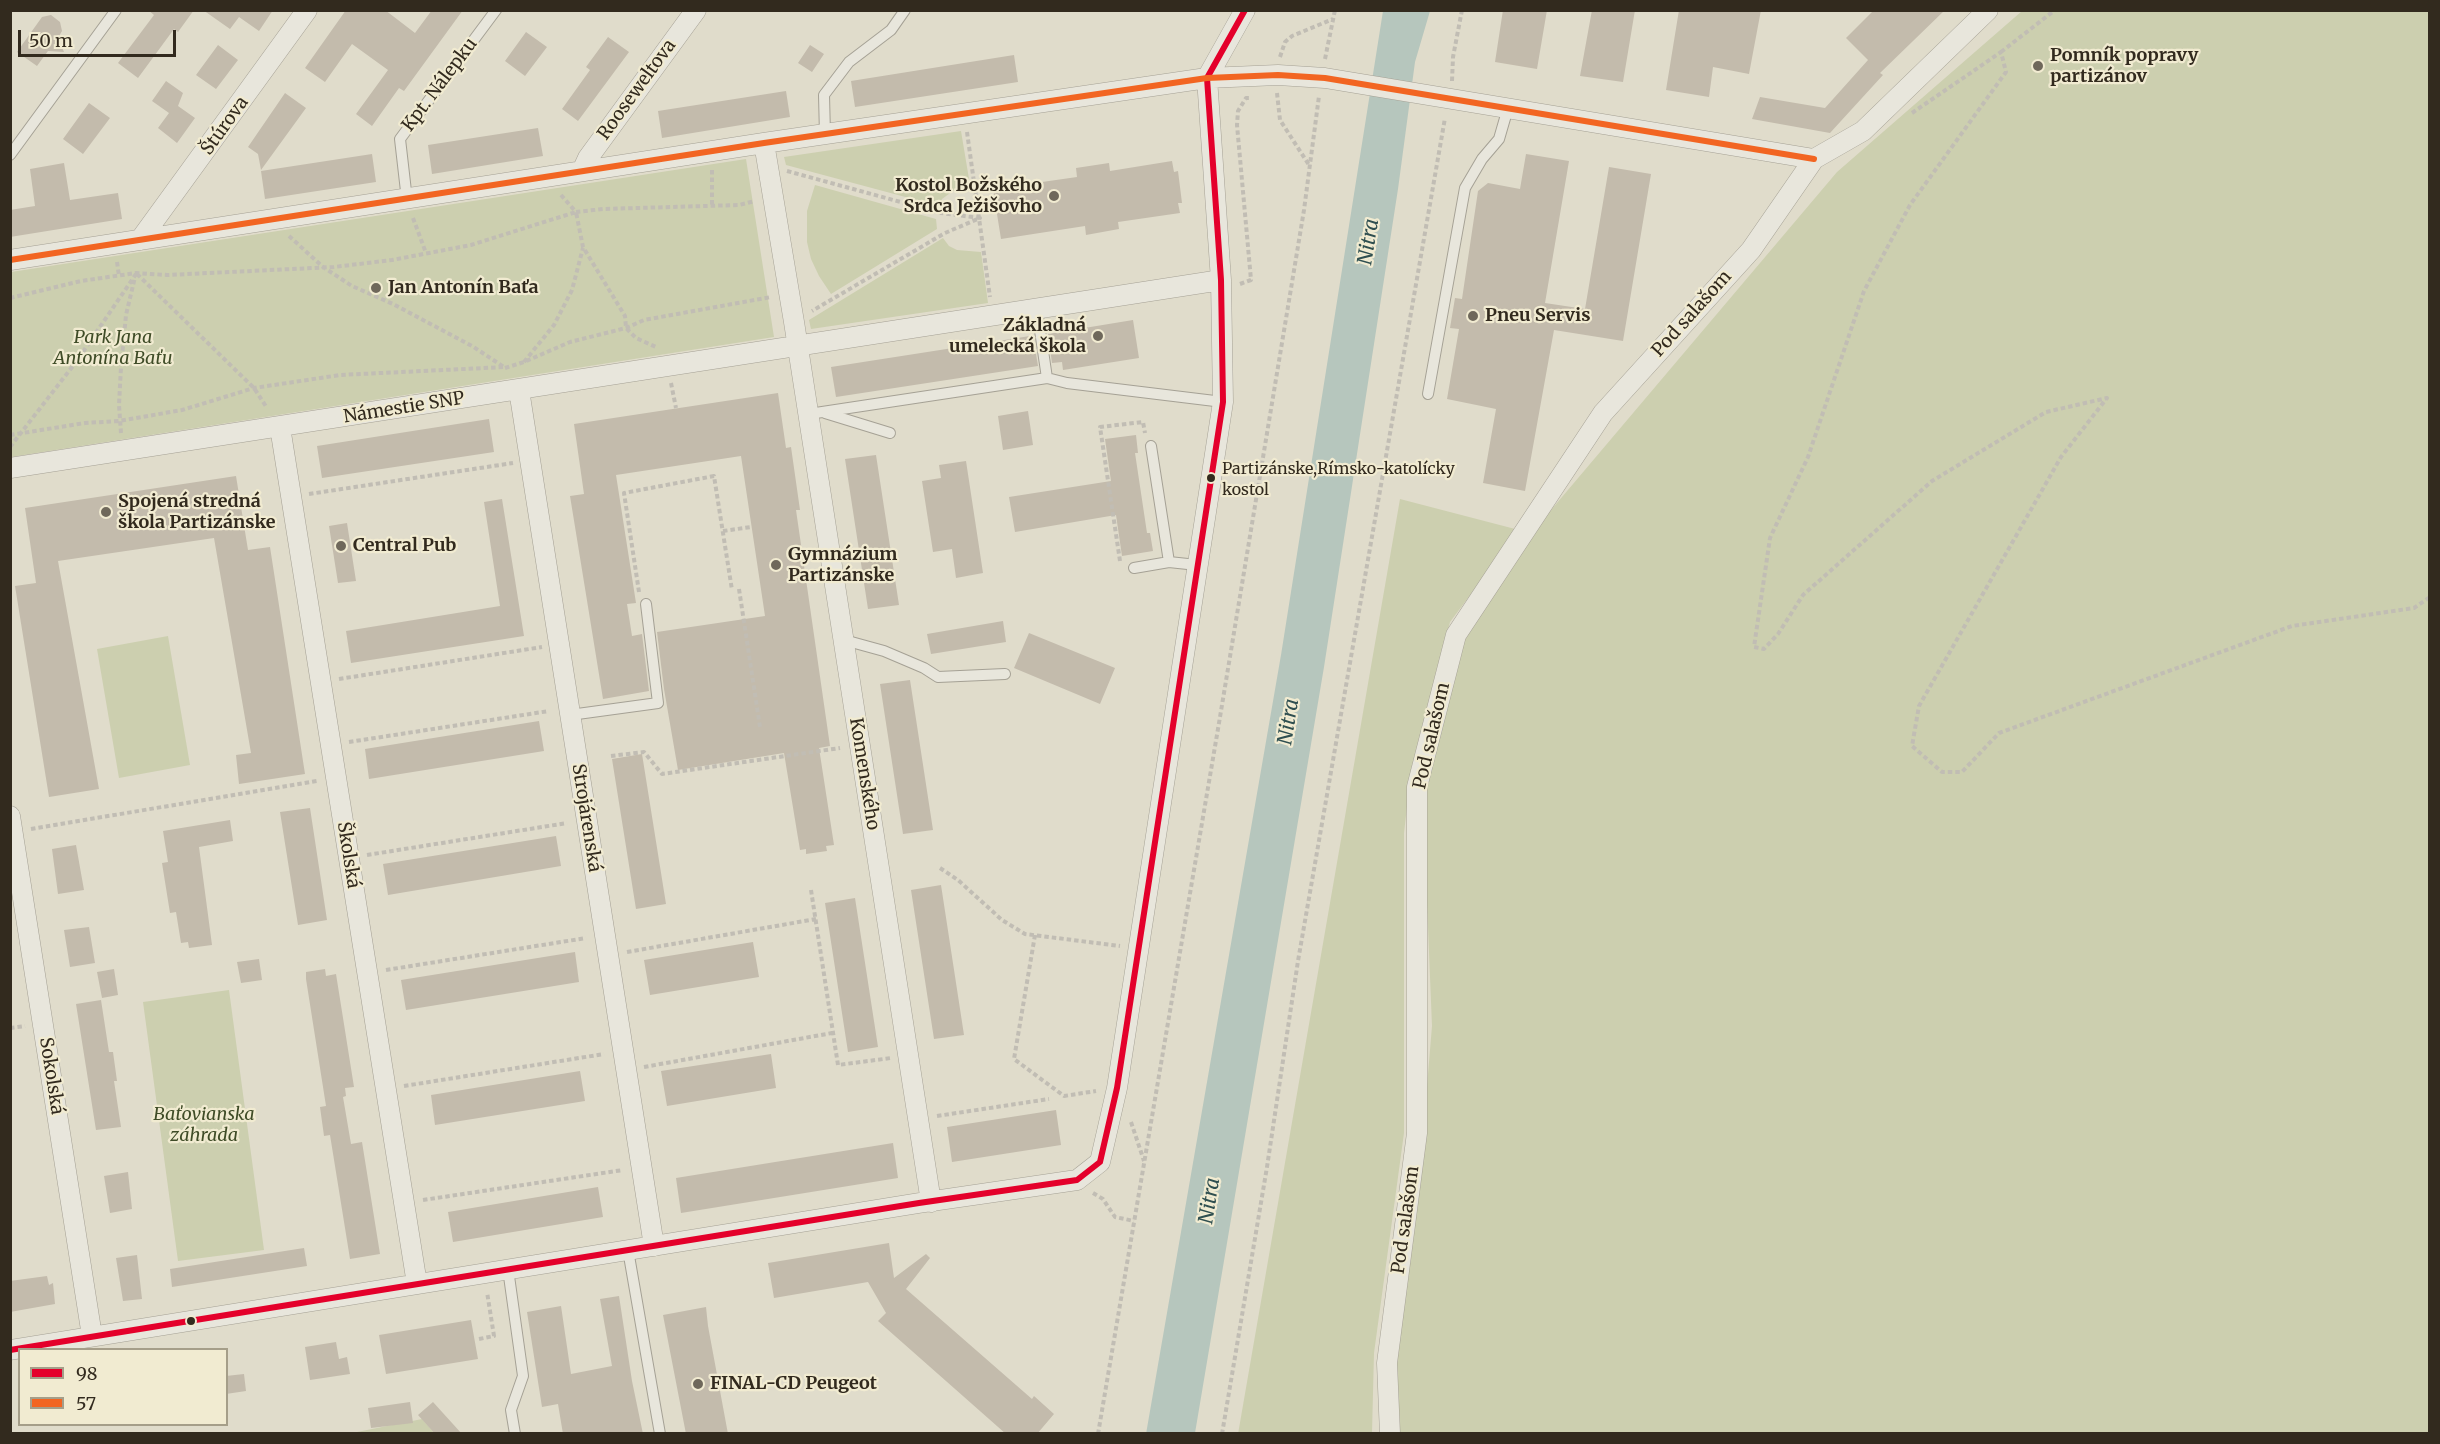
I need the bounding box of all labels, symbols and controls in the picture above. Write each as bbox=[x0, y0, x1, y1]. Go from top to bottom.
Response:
scale bar bbox=[21, 18, 178, 56]
text: 50 m bbox=[29, 29, 73, 52]
street label: Kpt. Nálepku bbox=[398, 34, 482, 136]
street label: Rooseweltova bbox=[593, 36, 681, 144]
place label: Pomník popravy partizánov bbox=[2050, 45, 2198, 88]
marker: Pomník popravy partizánov bbox=[2031, 59, 2045, 73]
street label: Štúrova bbox=[197, 93, 253, 159]
place label: Kostol Božského Srdca Ježišovho bbox=[895, 175, 1042, 218]
marker: Kostol Božského Srdca Ježišovho bbox=[1047, 189, 1061, 203]
water label: Nitra bbox=[1354, 217, 1384, 267]
street label: Pod salašom bbox=[1648, 266, 1736, 362]
place label: Jan Antonín Baťa bbox=[388, 277, 538, 299]
marker: Jan Antonín Baťa bbox=[369, 281, 383, 295]
place label: Pneu Servis bbox=[1485, 305, 1590, 327]
marker: Pneu Servis bbox=[1466, 309, 1480, 323]
place label: Základná umelecká škola bbox=[949, 315, 1086, 358]
park label: Park Jana Antonína Baťu bbox=[54, 327, 172, 370]
marker: Základná umelecká škola bbox=[1091, 329, 1105, 343]
street label: Námestie SNP bbox=[342, 388, 466, 428]
place label: Partizánske,Rímsko-katolícky kostol bbox=[1222, 459, 1455, 497]
marker: Partizánske,Rímsko-katolícky kostol bbox=[1205, 472, 1217, 484]
place label: Spojená stredná škola Partizánske bbox=[118, 491, 276, 534]
marker: Spojená stredná škola Partizánske bbox=[99, 505, 113, 519]
place label: Central Pub bbox=[353, 535, 456, 557]
marker: Central Pub bbox=[334, 539, 348, 553]
place label: Gymnázium Partizánske bbox=[788, 544, 897, 586]
marker: Gymnázium Partizánske bbox=[769, 558, 783, 572]
street label: Pod salašom bbox=[1409, 681, 1455, 791]
water label: Nitra bbox=[1274, 697, 1304, 747]
street label: Komenského bbox=[844, 716, 884, 832]
street label: Strojárenská bbox=[567, 762, 605, 874]
street label: Školská bbox=[332, 820, 364, 890]
street label: Sokolská bbox=[34, 1036, 68, 1116]
park label: Baťovianska záhrada bbox=[153, 1104, 255, 1146]
street label: Pod salašom bbox=[1388, 1165, 1424, 1275]
water label: Nitra bbox=[1195, 1176, 1225, 1226]
unlabelled marker bbox=[185, 1315, 197, 1327]
legend bbox=[18, 1348, 228, 1426]
text: 98 bbox=[76, 1362, 97, 1385]
place label: FINAL-CD Peugeot bbox=[710, 1373, 877, 1395]
marker: FINAL-CD Peugeot bbox=[691, 1377, 705, 1391]
text: 57 bbox=[76, 1392, 96, 1415]

